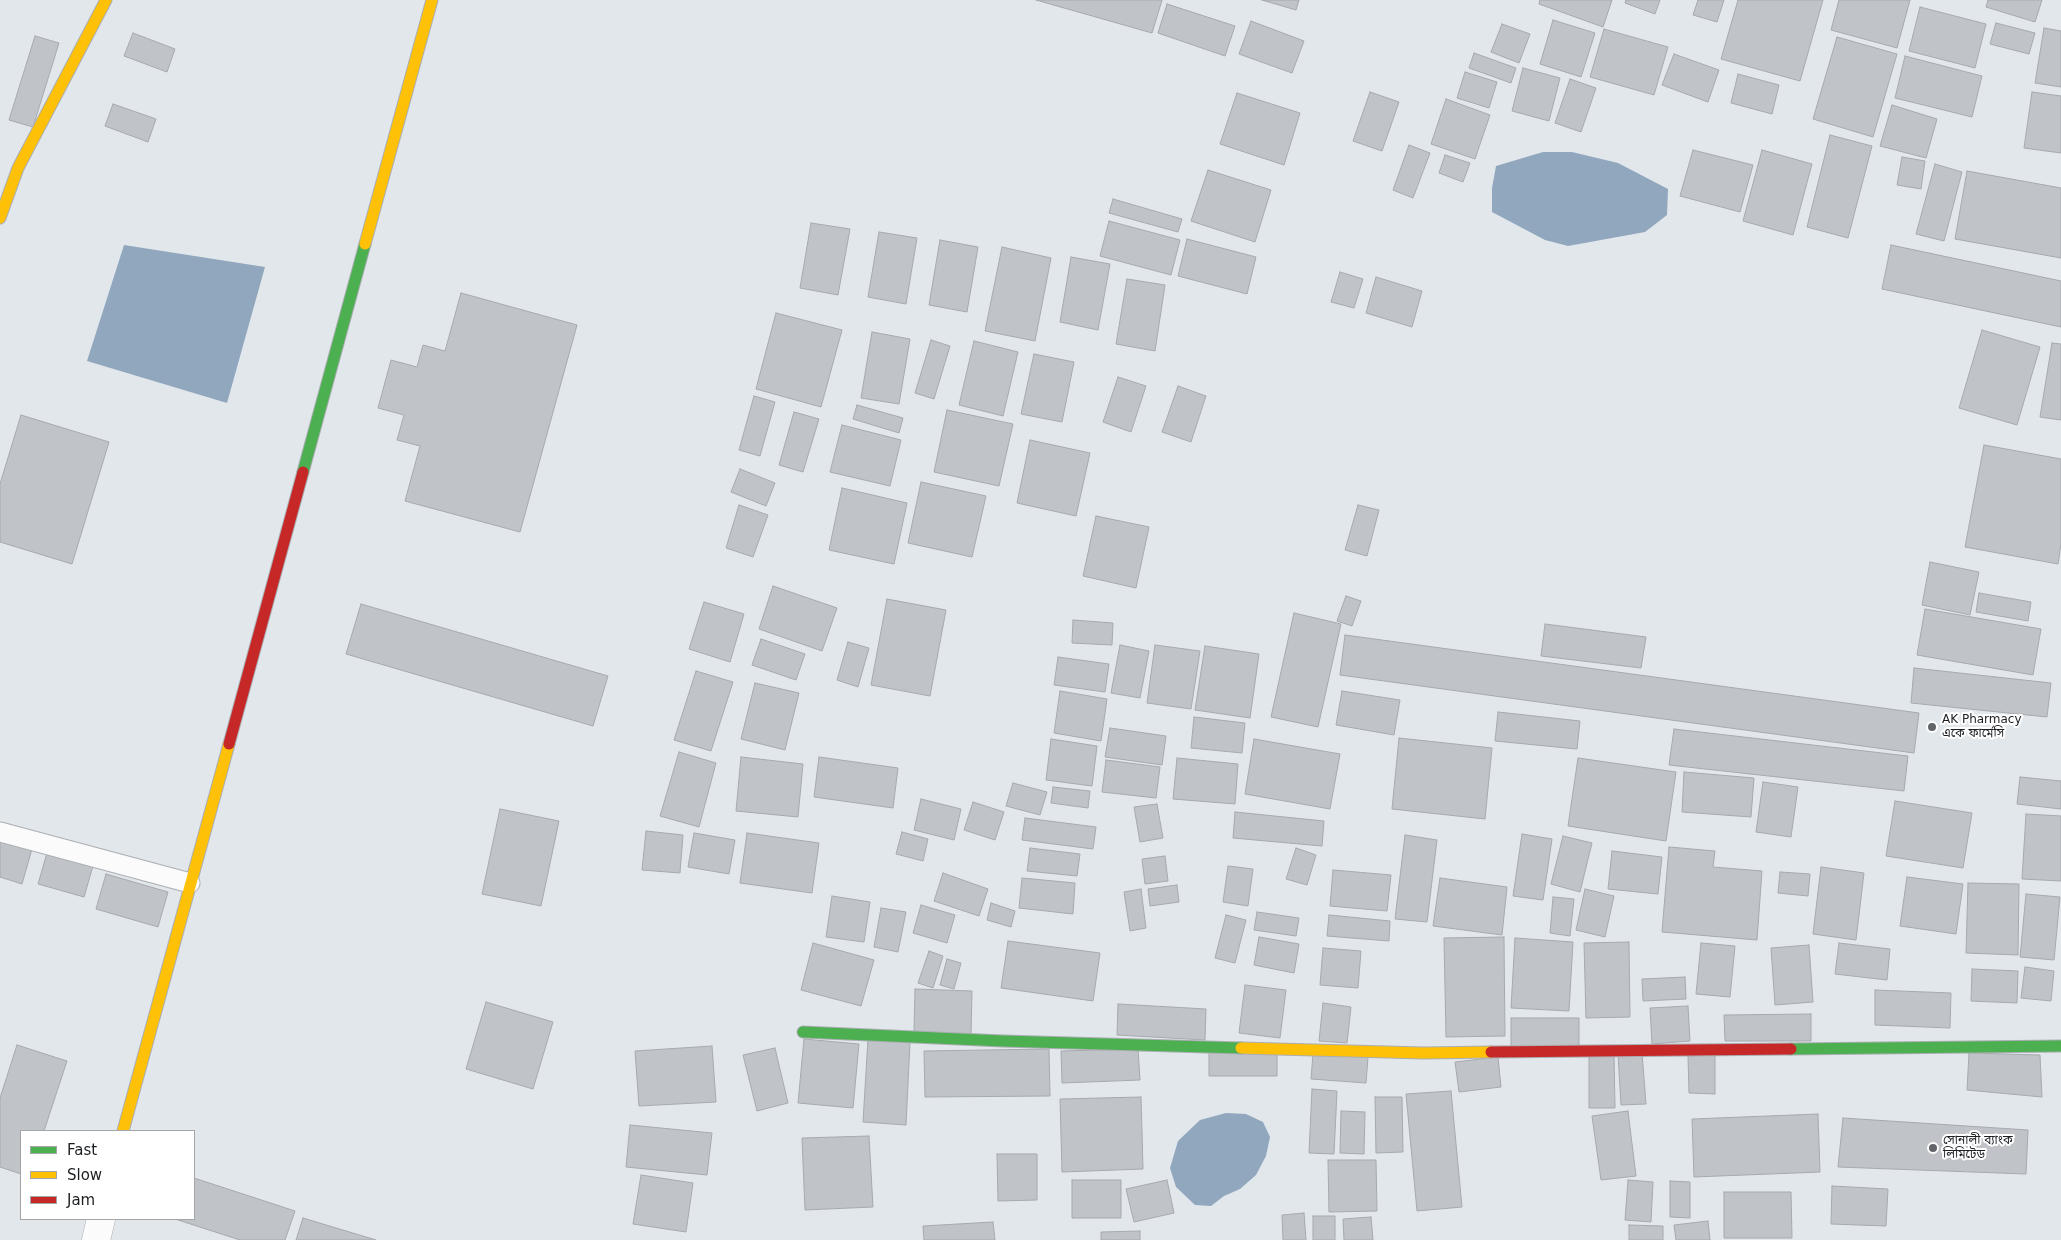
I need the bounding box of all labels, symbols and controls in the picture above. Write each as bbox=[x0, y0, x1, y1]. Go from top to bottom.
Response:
place label: AK Pharmacy একে ফার্মেসি bbox=[1942, 713, 2022, 741]
marker: AK Pharmacy একে ফার্মেসি bbox=[1926, 721, 1938, 733]
legend bbox=[20, 1130, 195, 1220]
place label: সোনালী ব্যাংক লিমিটেড bbox=[1943, 1134, 2013, 1162]
text: Fast bbox=[67, 1141, 97, 1159]
marker: সোনালী ব্যাংক লিমিটেড bbox=[1927, 1142, 1939, 1154]
text: Slow bbox=[67, 1166, 102, 1184]
text: Jam bbox=[67, 1191, 95, 1209]

